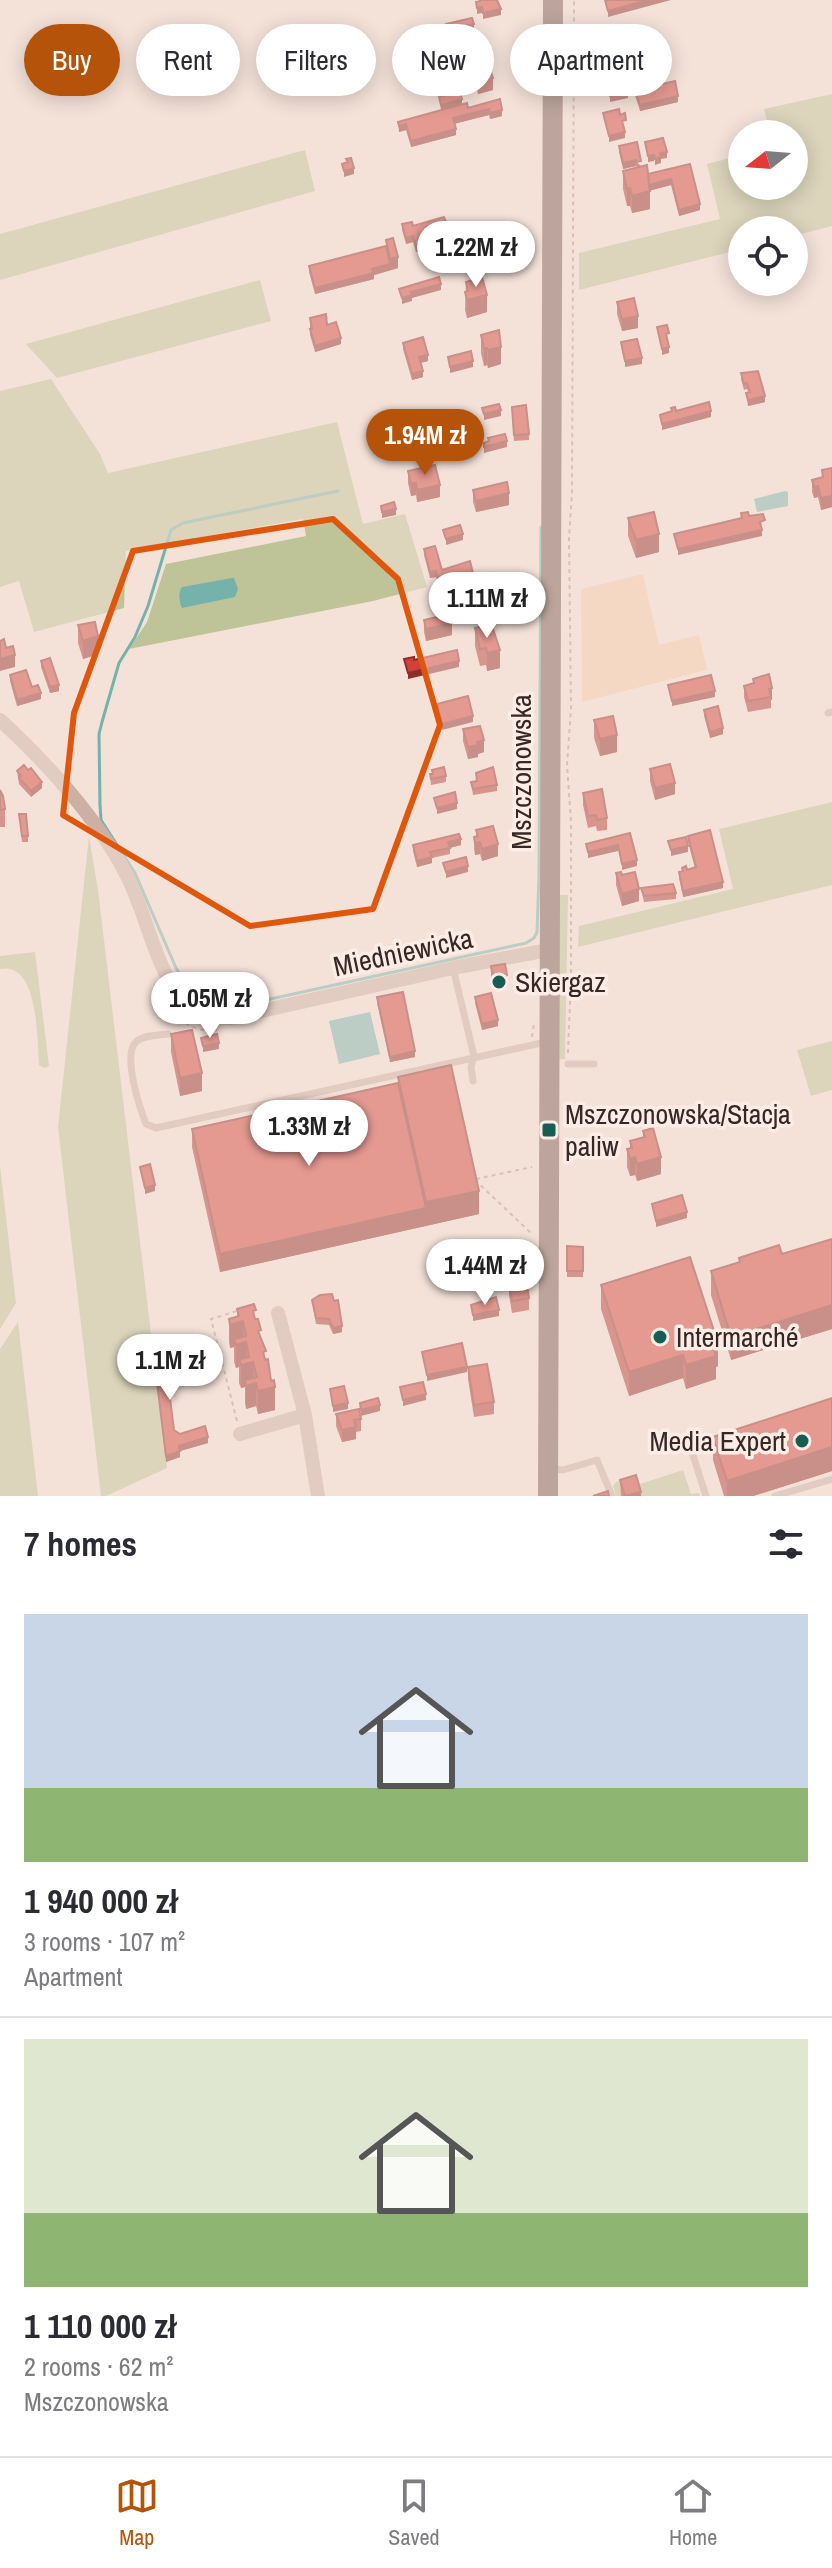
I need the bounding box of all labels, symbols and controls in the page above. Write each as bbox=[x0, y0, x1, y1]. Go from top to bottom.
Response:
chip: Buy bbox=[24, 24, 120, 96]
chip: Rent bbox=[136, 24, 240, 96]
chip: Filters bbox=[256, 24, 376, 96]
chip: New bbox=[392, 24, 494, 96]
chip: Apartment bbox=[510, 24, 672, 96]
north arrow bbox=[728, 120, 808, 200]
map controls bbox=[728, 120, 808, 296]
button: locate bbox=[728, 216, 808, 296]
pin: 1.22M zł bbox=[393, 221, 559, 289]
text: 1.22M zł bbox=[435, 229, 517, 264]
pin: 1.94M zł bbox=[342, 409, 508, 477]
text: 1.94M zł bbox=[384, 417, 466, 452]
pin: 1.11M zł bbox=[404, 572, 570, 640]
text: 1.11M zł bbox=[447, 580, 527, 615]
street label: Mszczonowska bbox=[502, 694, 540, 850]
street label: Miedniewicka bbox=[330, 919, 476, 985]
place label: Skiergaz bbox=[515, 963, 606, 1001]
pin: 1.05M zł bbox=[127, 972, 293, 1040]
marker: Skiergaz bbox=[490, 973, 508, 991]
text: 1.05M zł bbox=[169, 980, 251, 1015]
place label: Mszczonowska/Stacja paliw bbox=[565, 1095, 791, 1165]
pin: 1.33M zł bbox=[226, 1100, 392, 1168]
text: 1.33M zł bbox=[268, 1108, 350, 1143]
marker: Mszczonowska/Stacja paliw bbox=[540, 1121, 558, 1139]
pin: 1.44M zł bbox=[402, 1239, 568, 1307]
text: 1.44M zł bbox=[444, 1247, 526, 1282]
place label: Intermarché bbox=[676, 1318, 799, 1356]
marker: Intermarché bbox=[651, 1328, 669, 1346]
pin: 1.1M zł bbox=[96, 1334, 244, 1402]
text: 1.1M zł bbox=[135, 1342, 205, 1377]
place label: Media Expert bbox=[649, 1422, 786, 1460]
marker: Media Expert bbox=[793, 1432, 811, 1450]
text: 7 homes bbox=[24, 1521, 137, 1567]
icon: filters bbox=[764, 1522, 808, 1566]
icon: home bbox=[344, 1666, 488, 1810]
text: 1 940 000 zł bbox=[24, 1878, 177, 1924]
text: 3 rooms · 107 m² bbox=[24, 1924, 185, 1959]
text: Apartment bbox=[24, 1959, 122, 1994]
icon: home bbox=[344, 2091, 488, 2235]
text: 1 110 000 zł bbox=[24, 2303, 176, 2349]
text: 2 rooms · 62 m² bbox=[24, 2349, 173, 2384]
text: Mszczonowska bbox=[24, 2384, 169, 2419]
tab: Map bbox=[115, 2474, 159, 2552]
tab: Saved bbox=[388, 2474, 440, 2552]
tab: Home bbox=[669, 2474, 717, 2552]

